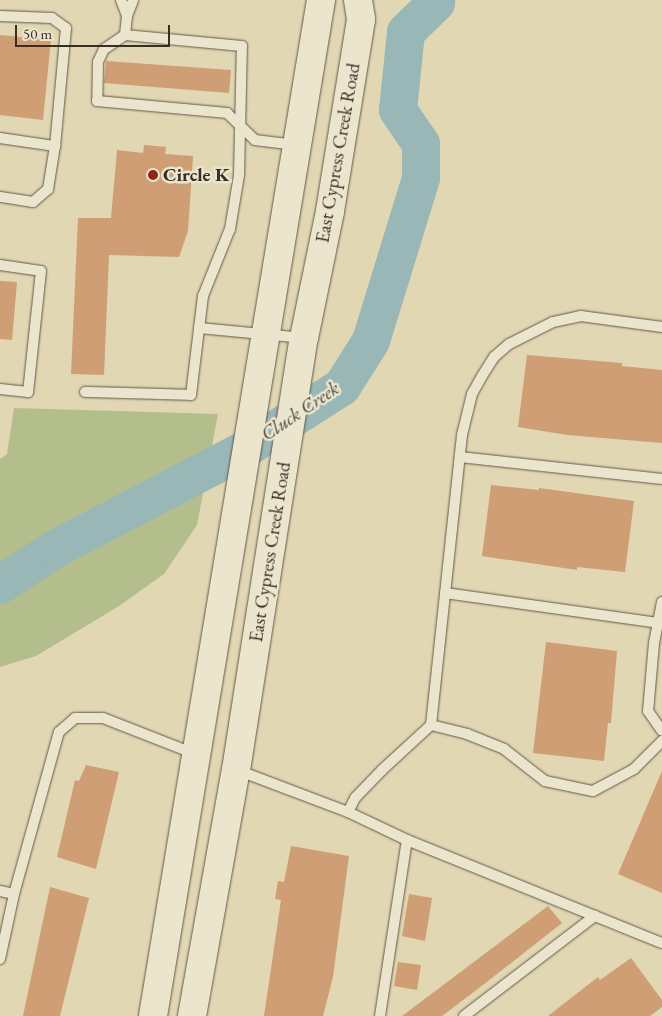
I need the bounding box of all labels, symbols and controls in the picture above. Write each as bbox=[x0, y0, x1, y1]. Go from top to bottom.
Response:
scale bar bbox=[18, 15, 172, 47]
text: 50 m bbox=[23, 24, 52, 43]
street label: East Cypress Creek Road bbox=[311, 61, 365, 245]
place label: Circle K bbox=[163, 164, 229, 186]
marker: Circle K bbox=[147, 169, 159, 181]
water label: Cluck Creek bbox=[256, 376, 344, 446]
street label: East Cypress Creek Road bbox=[244, 460, 296, 644]

